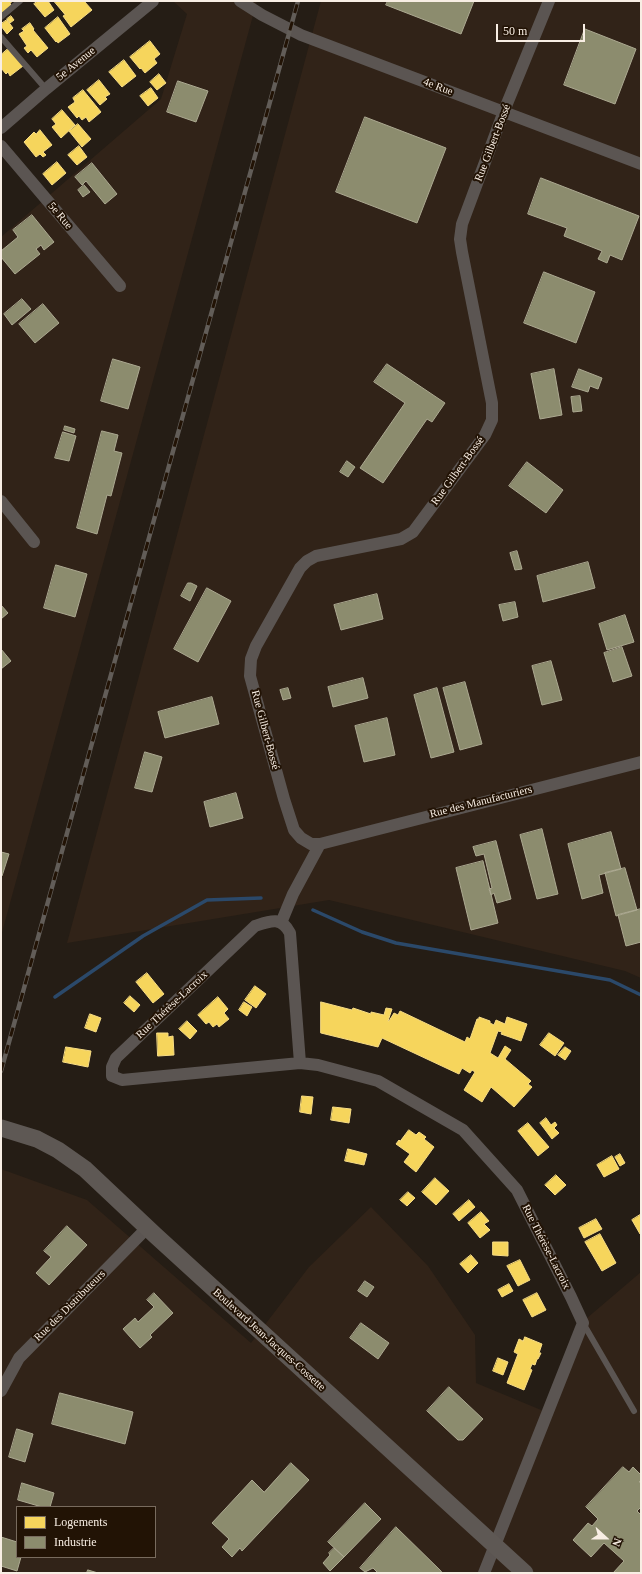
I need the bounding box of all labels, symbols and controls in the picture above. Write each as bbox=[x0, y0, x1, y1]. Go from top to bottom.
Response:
scale bar bbox=[498, 16, 587, 42]
text: 50 m bbox=[503, 24, 527, 38]
street label: 5e Avenue bbox=[54, 44, 98, 84]
street label: 4e Rue bbox=[421, 75, 455, 99]
street label: Rue Gilbert-Bossé bbox=[472, 103, 514, 183]
street label: 5e Rue bbox=[45, 200, 75, 232]
street label: Rue Gilbert-Bossé bbox=[429, 434, 487, 508]
street label: Rue Gilbert-Bossé bbox=[248, 689, 282, 771]
street label: Rue des Manufacturiers bbox=[428, 783, 534, 821]
street label: Rue Thérèse-Lacroix bbox=[133, 968, 211, 1042]
street label: Rue Thérèse-Lacroix bbox=[519, 1203, 573, 1291]
street label: Rue des Distributeurs bbox=[32, 1268, 108, 1344]
street label: Boulevard Jean-Jacques-Cossette bbox=[210, 1286, 328, 1394]
legend bbox=[16, 1506, 156, 1558]
text: Logements bbox=[54, 1515, 107, 1529]
north arrow bbox=[586, 1518, 626, 1558]
text: Industrie bbox=[54, 1535, 97, 1549]
text: N bbox=[610, 1536, 624, 1548]

